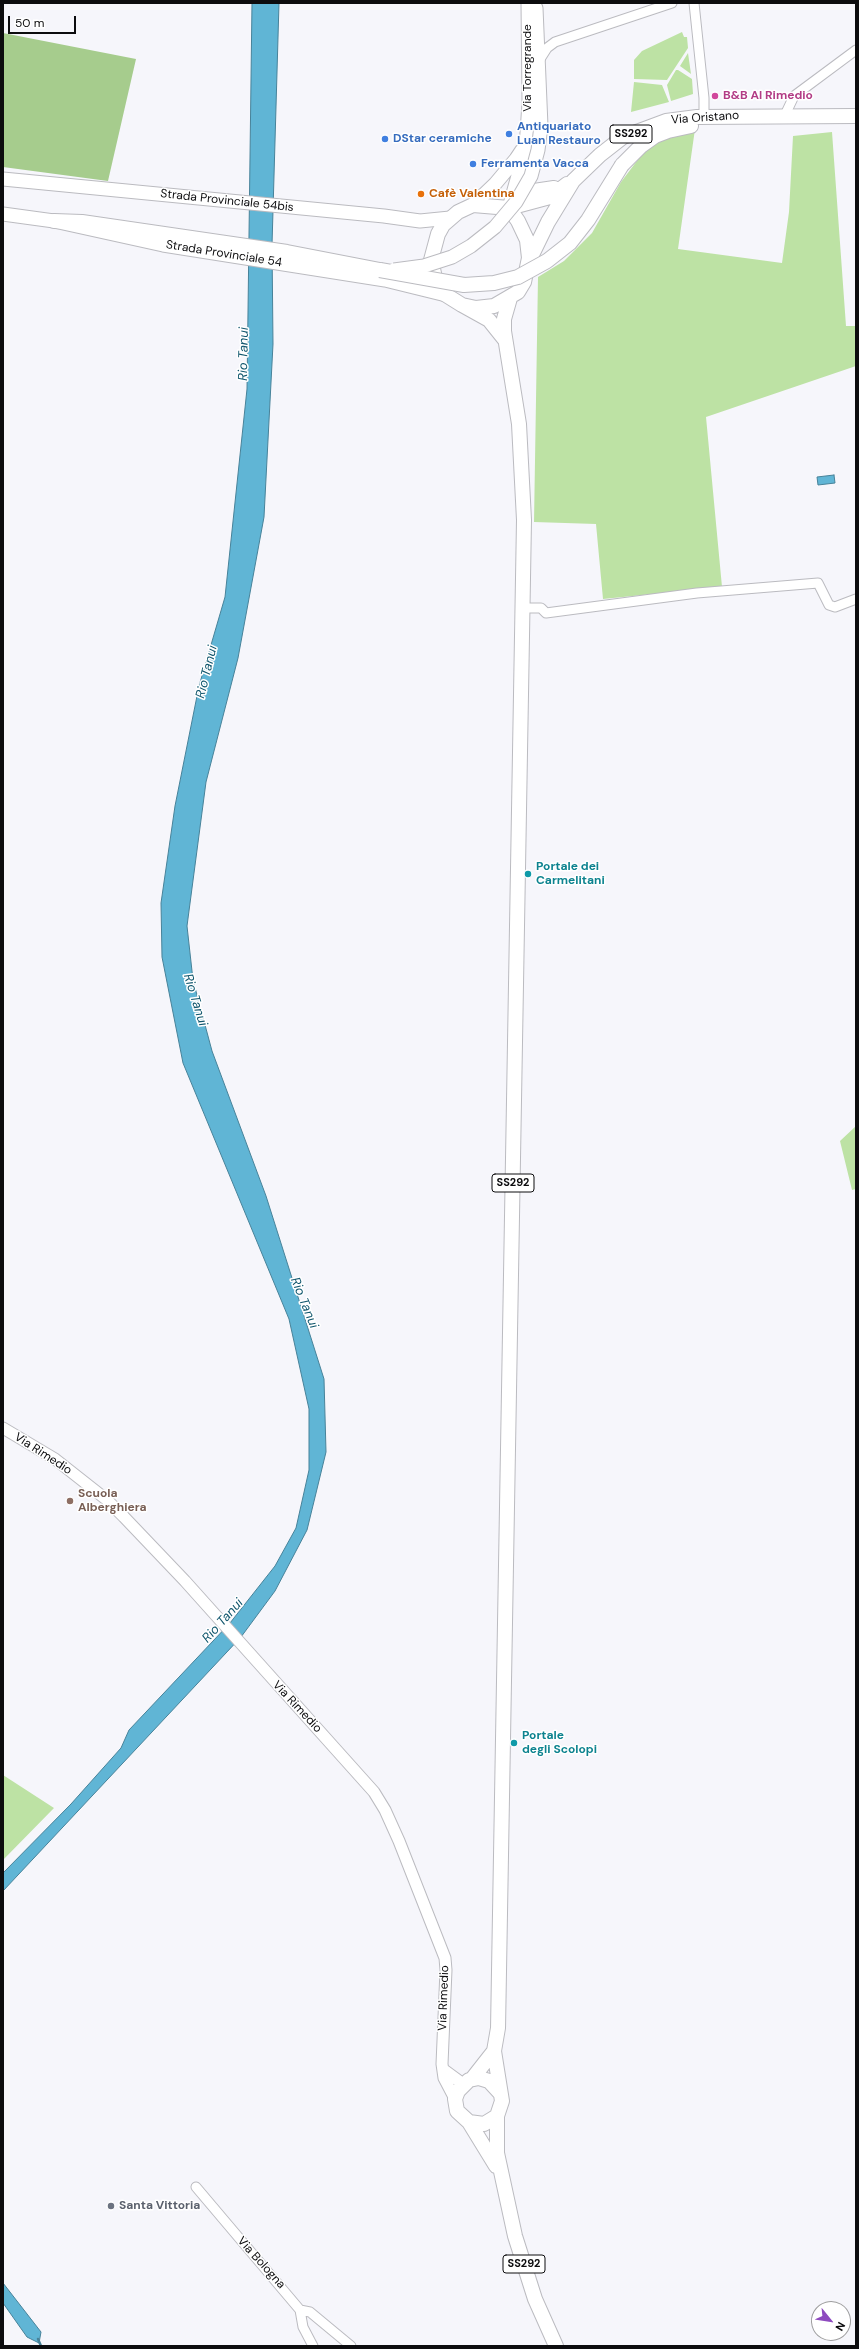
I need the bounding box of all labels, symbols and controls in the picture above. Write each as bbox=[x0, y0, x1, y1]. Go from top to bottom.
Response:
scale bar bbox=[10, 8, 78, 34]
text: 50 m bbox=[15, 15, 44, 31]
street label: Via Torregrande bbox=[521, 24, 535, 112]
place label: B&B Al Rimedio bbox=[723, 89, 813, 103]
marker: B&B Al Rimedio bbox=[710, 91, 720, 101]
street label: Via Oristano bbox=[670, 108, 740, 128]
place label: Antiquariato Luan Restauro bbox=[517, 120, 601, 148]
road number: SS292 bbox=[610, 125, 652, 143]
marker: Antiquariato Luan Restauro bbox=[504, 129, 514, 139]
place label: DStar ceramiche bbox=[393, 132, 492, 146]
marker: DStar ceramiche bbox=[380, 134, 390, 144]
place label: Ferramenta Vacca bbox=[481, 157, 589, 171]
marker: Ferramenta Vacca bbox=[468, 159, 478, 169]
street label: Strada Provinciale 54bis bbox=[160, 187, 294, 215]
place label: Cafè Valentina bbox=[429, 187, 515, 201]
marker: Cafè Valentina bbox=[416, 189, 426, 199]
street label: Strada Provinciale 54 bbox=[165, 238, 283, 270]
water label: Rio Tanui bbox=[236, 327, 252, 381]
water label: Rio Tanui bbox=[193, 644, 221, 700]
place label: Portale dei Carmelitani bbox=[536, 860, 605, 888]
marker: Portale dei Carmelitani bbox=[523, 869, 533, 879]
water label: Rio Tanui bbox=[180, 972, 210, 1028]
road number: SS292 bbox=[492, 1174, 534, 1192]
water label: Rio Tanui bbox=[287, 1275, 321, 1331]
street label: Via Rimedio bbox=[12, 1430, 74, 1478]
place label: Scuola Alberghiera bbox=[78, 1487, 147, 1515]
marker: Scuola Alberghiera bbox=[65, 1496, 75, 1506]
water label: Rio Tanui bbox=[199, 1596, 247, 1646]
street label: Via Rimedio bbox=[269, 1678, 325, 1736]
place label: Portale degli Scolopi bbox=[522, 1729, 597, 1757]
marker: Portale degli Scolopi bbox=[509, 1738, 519, 1748]
street label: Via Rimedio bbox=[436, 1965, 452, 2031]
place label: Santa Vittoria bbox=[119, 2199, 200, 2213]
marker: Santa Vittoria bbox=[106, 2201, 116, 2211]
street label: Via Bologna bbox=[234, 2234, 288, 2292]
road number: SS292 bbox=[503, 2255, 545, 2273]
north arrow bbox=[811, 2301, 851, 2341]
text: N bbox=[832, 2320, 849, 2333]

